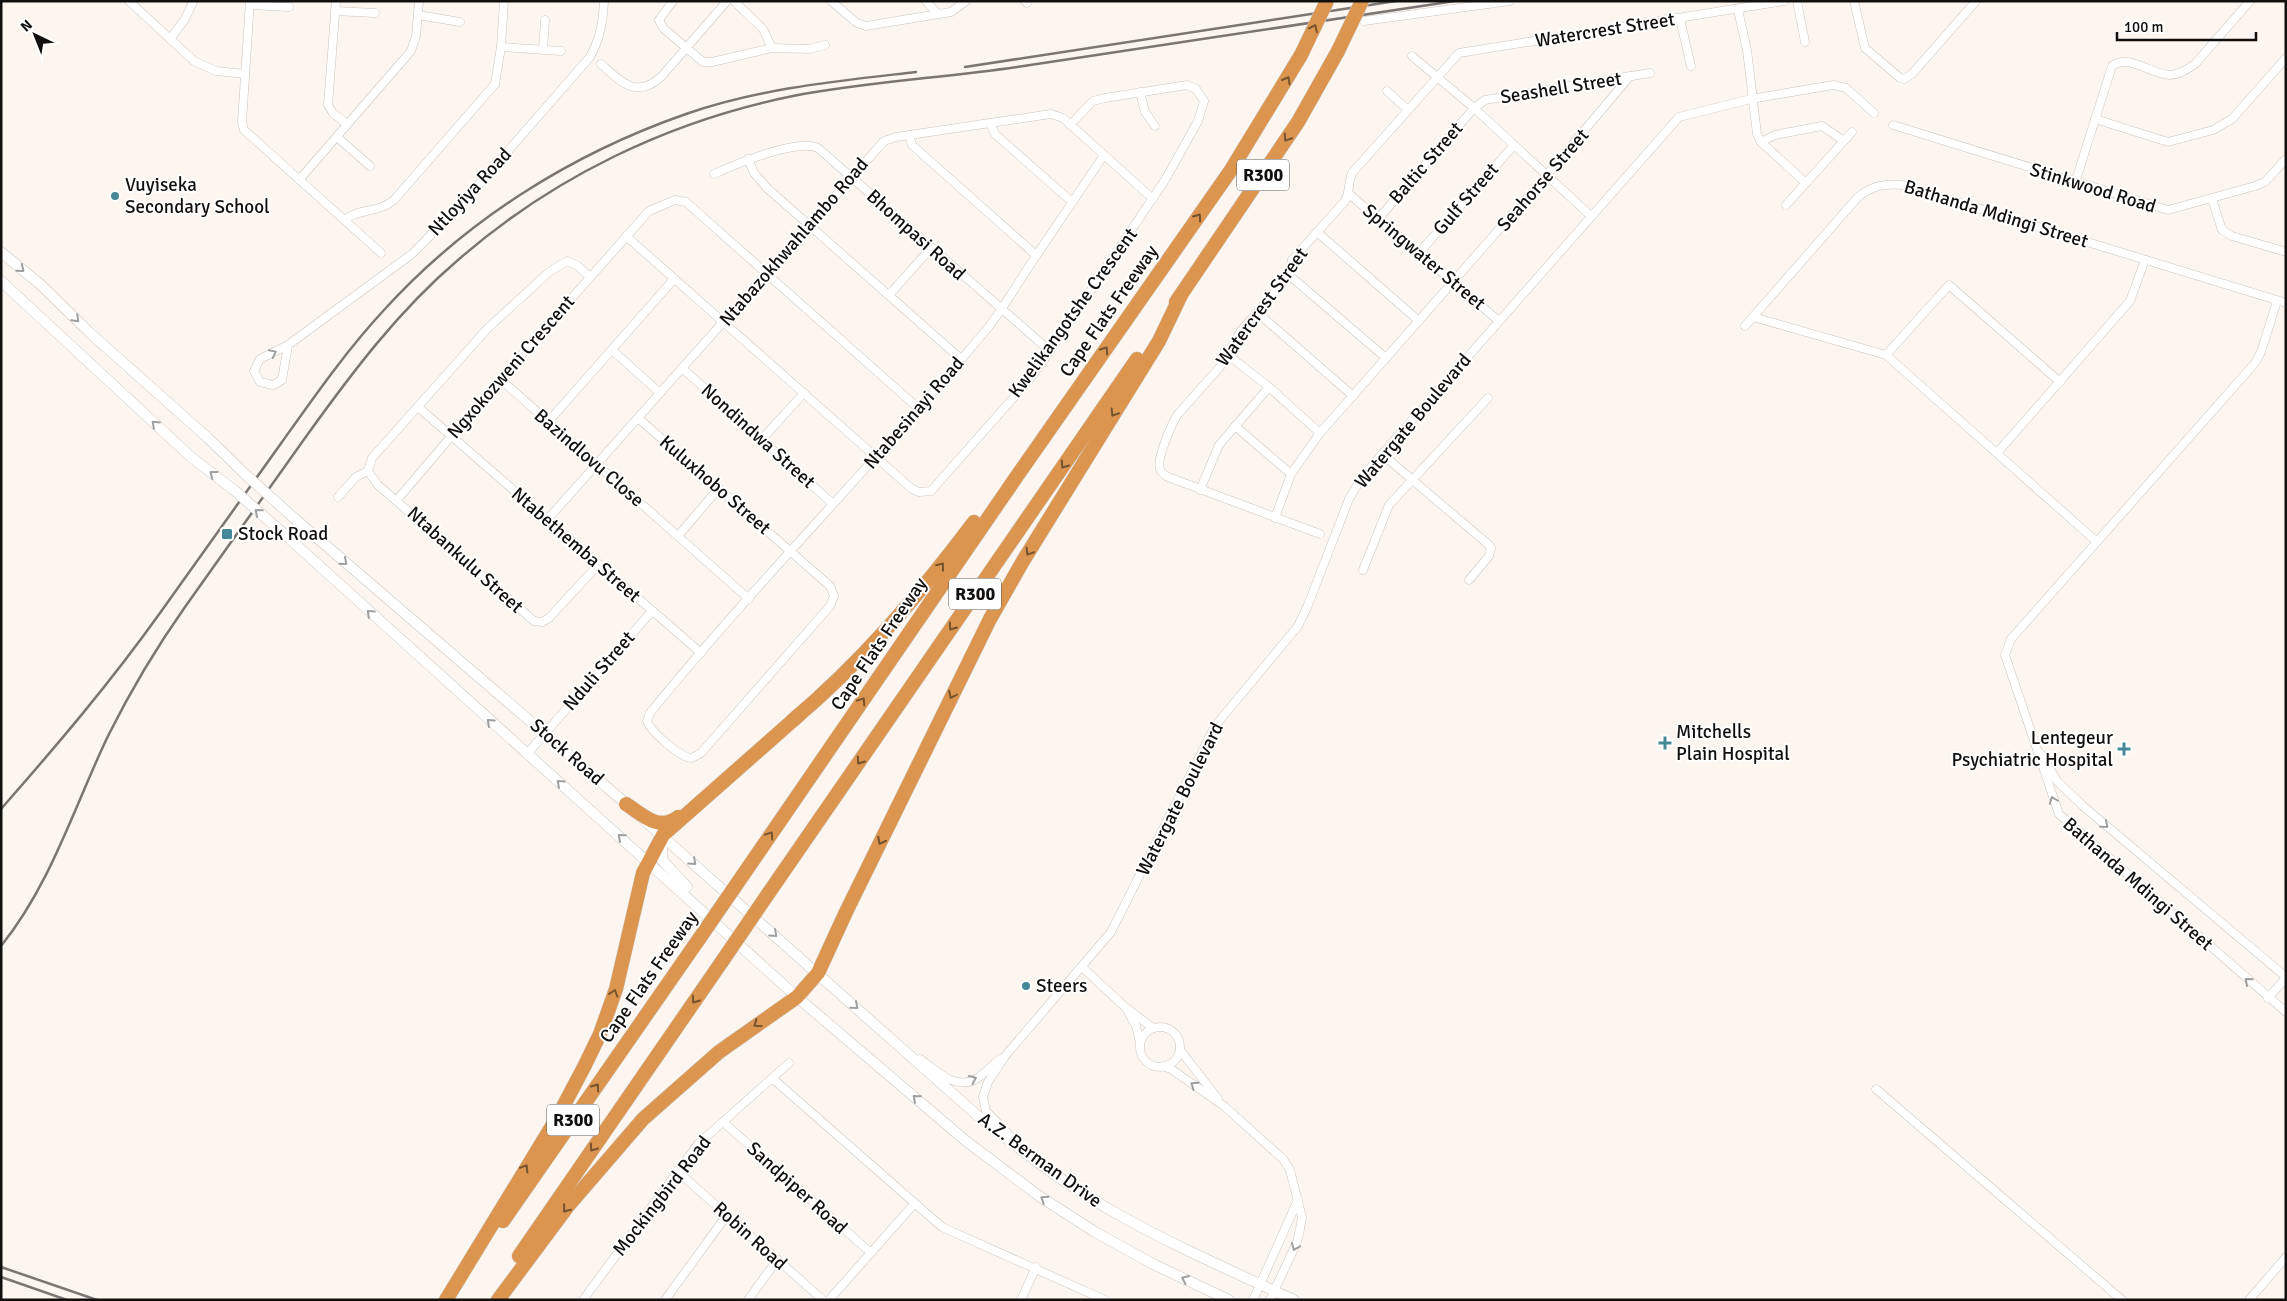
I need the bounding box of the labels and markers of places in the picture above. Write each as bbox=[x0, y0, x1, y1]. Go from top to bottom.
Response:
place label: Vuyiseka Secondary School bbox=[125, 173, 270, 219]
marker: Vuyiseka Secondary School bbox=[109, 190, 121, 202]
place label: Stock Road bbox=[238, 522, 328, 546]
marker: Stock Road bbox=[220, 527, 234, 541]
place label: Mitchells Plain Hospital bbox=[1676, 720, 1790, 766]
place label: Lentegeur Psychiatric Hospital bbox=[1951, 726, 2113, 772]
marker: Mitchells Plain Hospital bbox=[1658, 736, 1672, 750]
marker: Lentegeur Psychiatric Hospital bbox=[2117, 742, 2131, 756]
place label: Steers bbox=[1036, 974, 1087, 998]
marker: Steers bbox=[1020, 980, 1032, 992]

